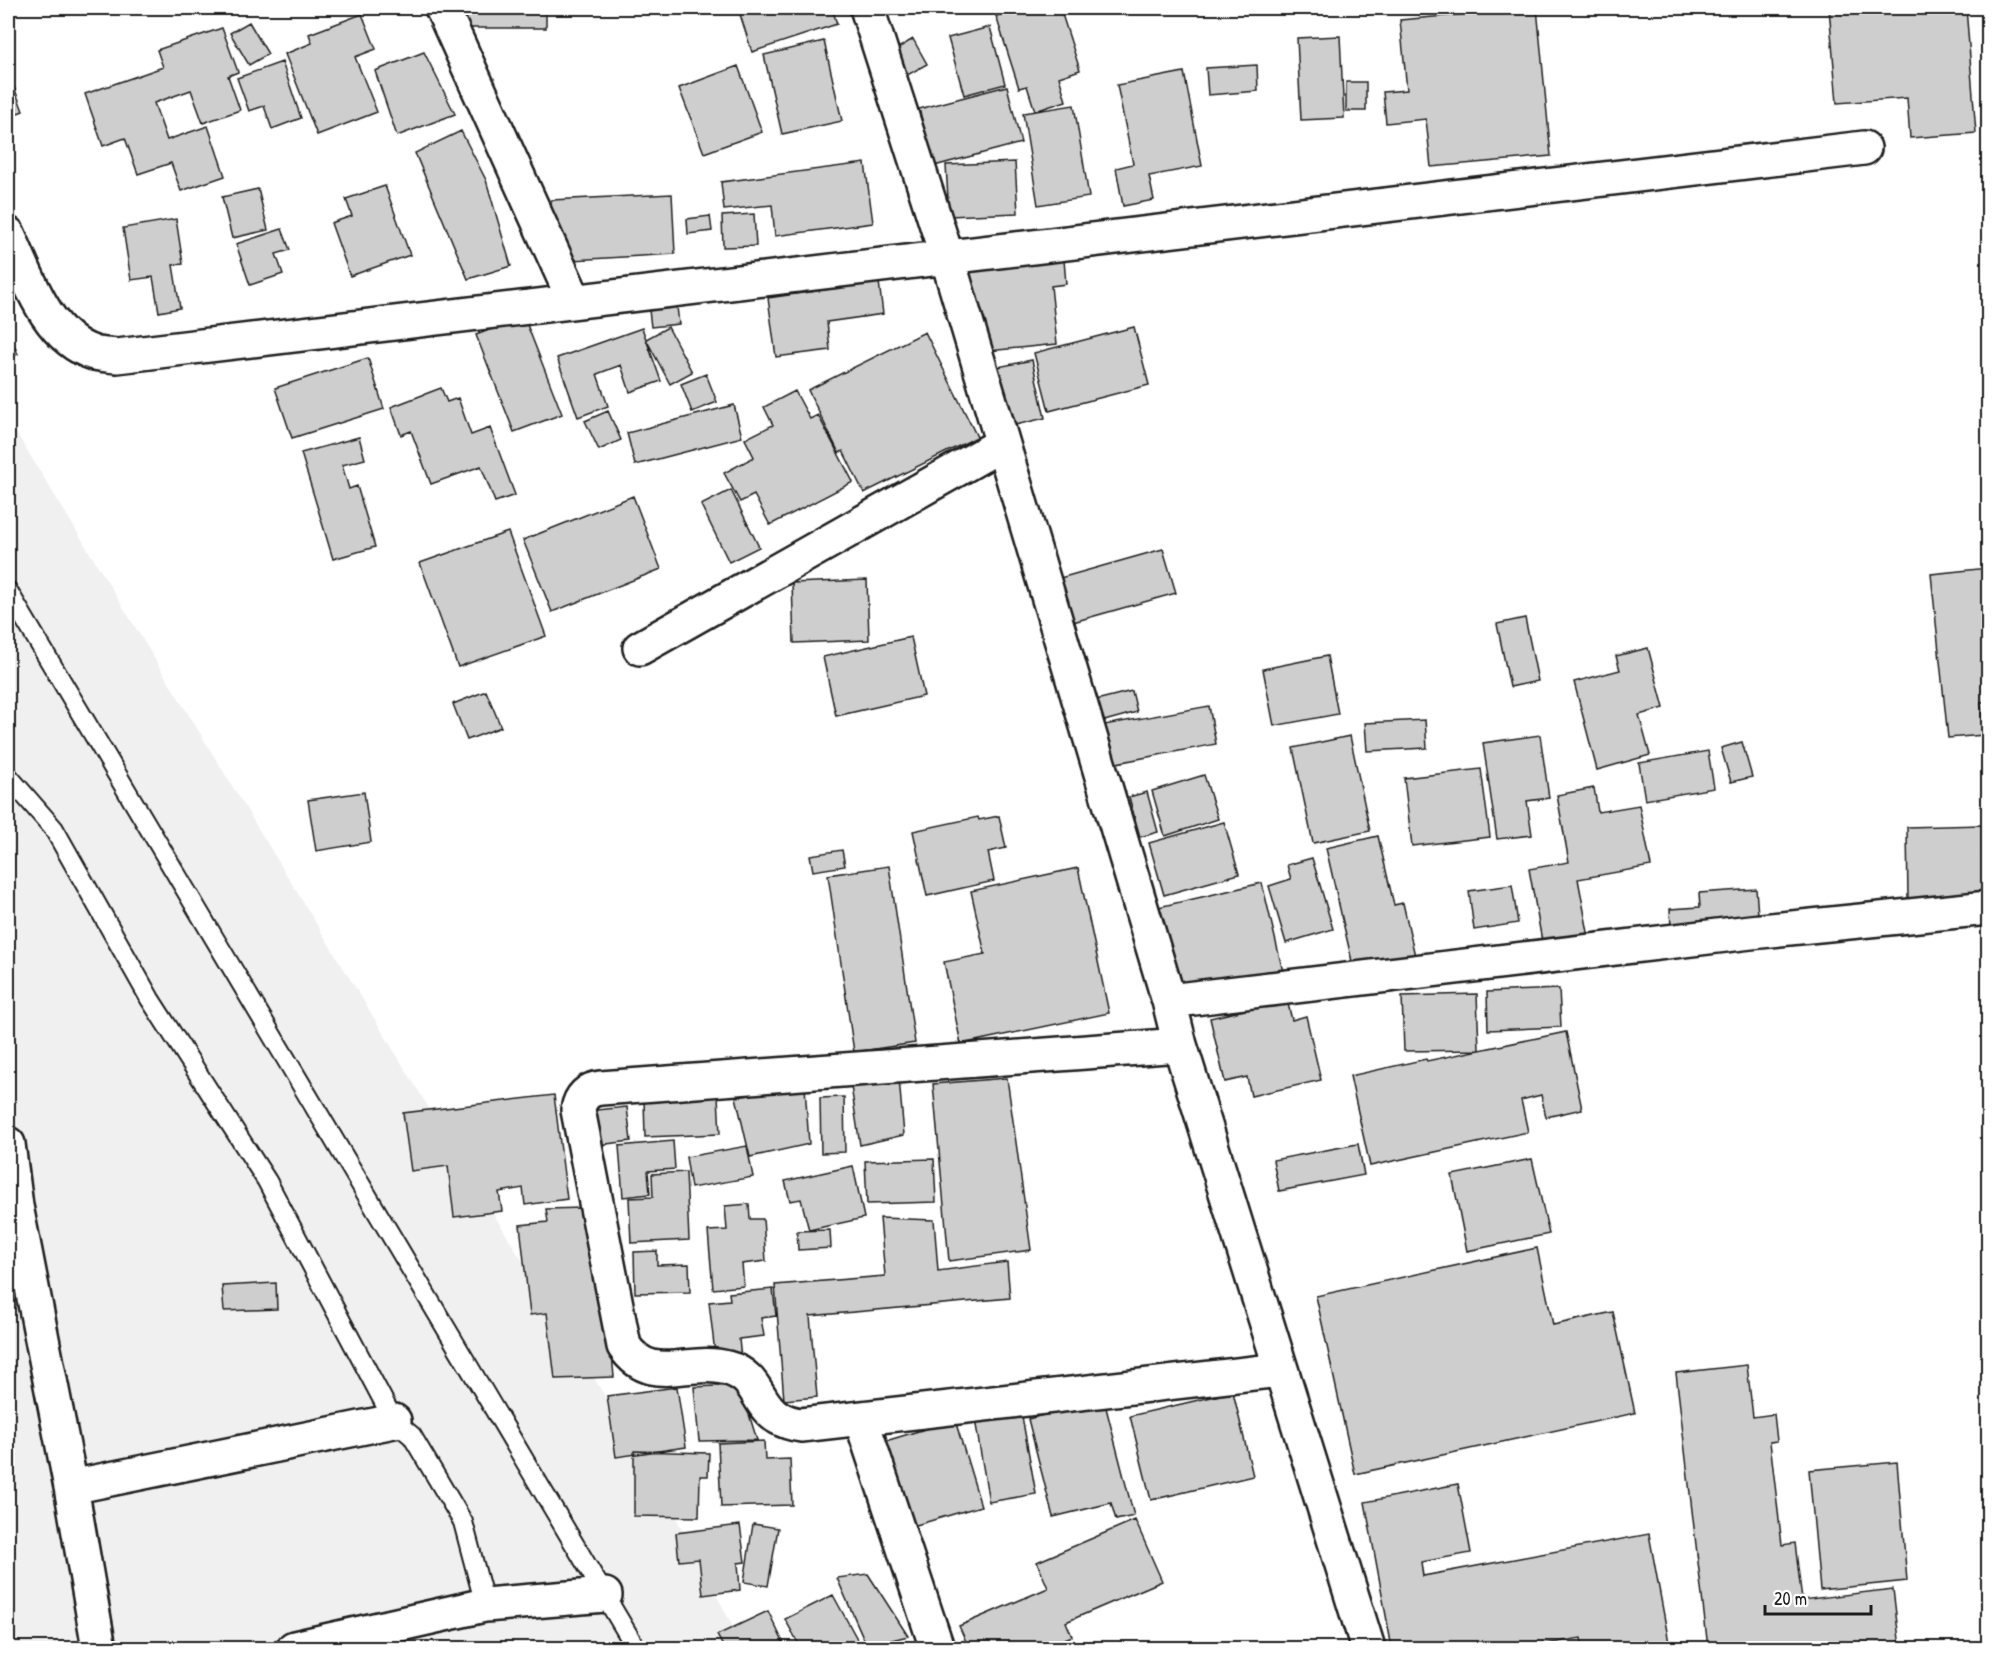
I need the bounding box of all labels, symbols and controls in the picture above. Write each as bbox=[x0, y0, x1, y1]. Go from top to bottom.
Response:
scale bar bbox=[1765, 1578, 1872, 1616]
text: 20 m bbox=[1774, 1586, 1807, 1611]

